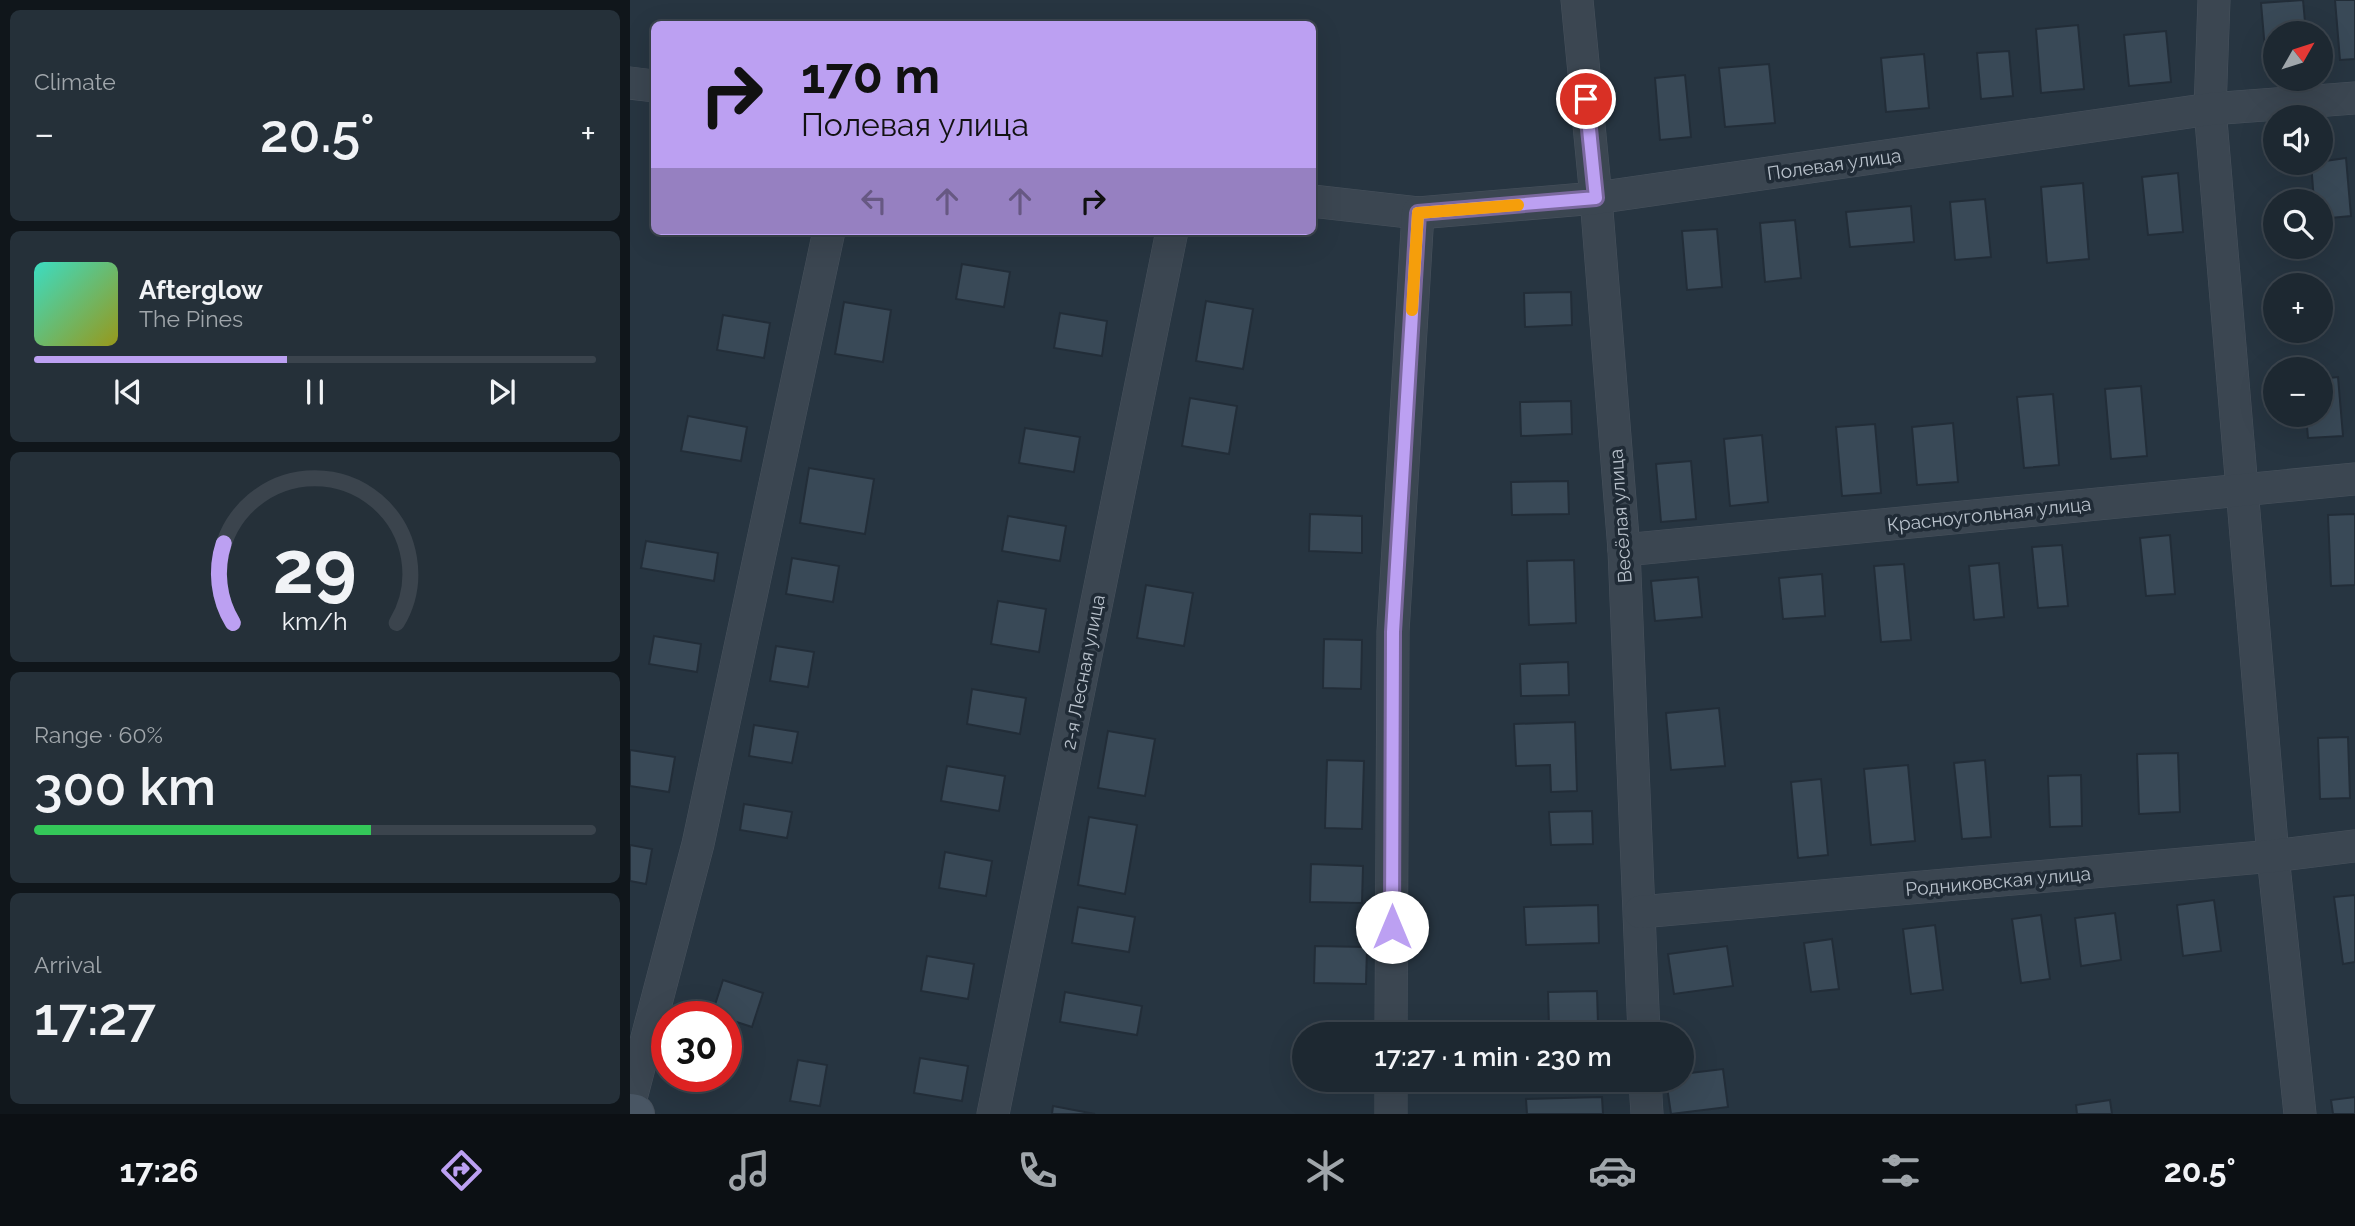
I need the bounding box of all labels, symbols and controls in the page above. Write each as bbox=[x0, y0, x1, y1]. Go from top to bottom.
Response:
north arrow bbox=[2263, 21, 2333, 91]
map controls bbox=[2263, 21, 2333, 427]
text: 170 m bbox=[801, 47, 940, 104]
icon: right bbox=[686, 49, 777, 140]
text: Climate bbox=[34, 68, 116, 95]
pin bbox=[1556, 69, 1616, 129]
icon: arrive bbox=[1567, 80, 1605, 118]
text: 20.5° bbox=[260, 103, 375, 164]
button: sound bbox=[2263, 105, 2333, 175]
text: Полевая улица bbox=[801, 106, 1029, 143]
text: − bbox=[34, 111, 54, 156]
text: + bbox=[580, 111, 596, 156]
street label: Полевая улица bbox=[1765, 144, 1903, 184]
icon: left bbox=[855, 182, 893, 220]
icon: ahead bbox=[928, 182, 966, 220]
icon: ahead bbox=[1001, 182, 1039, 220]
icon: right bbox=[1074, 182, 1112, 220]
button: search bbox=[2263, 189, 2333, 259]
button: + bbox=[2263, 273, 2333, 343]
text: Afterglow bbox=[139, 275, 263, 305]
text: The Pines bbox=[139, 305, 243, 332]
button: − bbox=[2263, 357, 2333, 427]
icon: previous bbox=[109, 373, 147, 411]
icon: pause bbox=[296, 373, 334, 411]
icon: next bbox=[483, 373, 521, 411]
street label: Весёлая улица bbox=[1604, 448, 1636, 584]
street label: Красноугольная улица bbox=[1886, 492, 2092, 536]
text: 29 bbox=[273, 525, 357, 610]
street label: 2-я Лесная улица bbox=[1057, 593, 1109, 751]
text: km/h bbox=[282, 606, 348, 636]
text: Range · 60% bbox=[34, 721, 163, 748]
text: 300 km bbox=[34, 756, 216, 817]
street label: Родниковская улица bbox=[1904, 862, 2092, 900]
position arrow bbox=[1355, 890, 1429, 964]
text: Arrival bbox=[34, 951, 101, 978]
text: 17:27 bbox=[34, 986, 156, 1047]
speed limit sign: 30 bbox=[651, 1001, 742, 1092]
text: 17:27 · 1 min · 230 m bbox=[1374, 1042, 1612, 1072]
icon: directions bbox=[437, 1146, 486, 1195]
icon: music bbox=[725, 1146, 774, 1195]
icon: phone bbox=[1013, 1146, 1062, 1195]
icon: climate bbox=[1301, 1146, 1350, 1195]
icon: car bbox=[1588, 1146, 1637, 1195]
icon: filters bbox=[1876, 1146, 1925, 1195]
text: 17:26 bbox=[119, 1152, 199, 1189]
text: 20.5° bbox=[2164, 1152, 2236, 1189]

